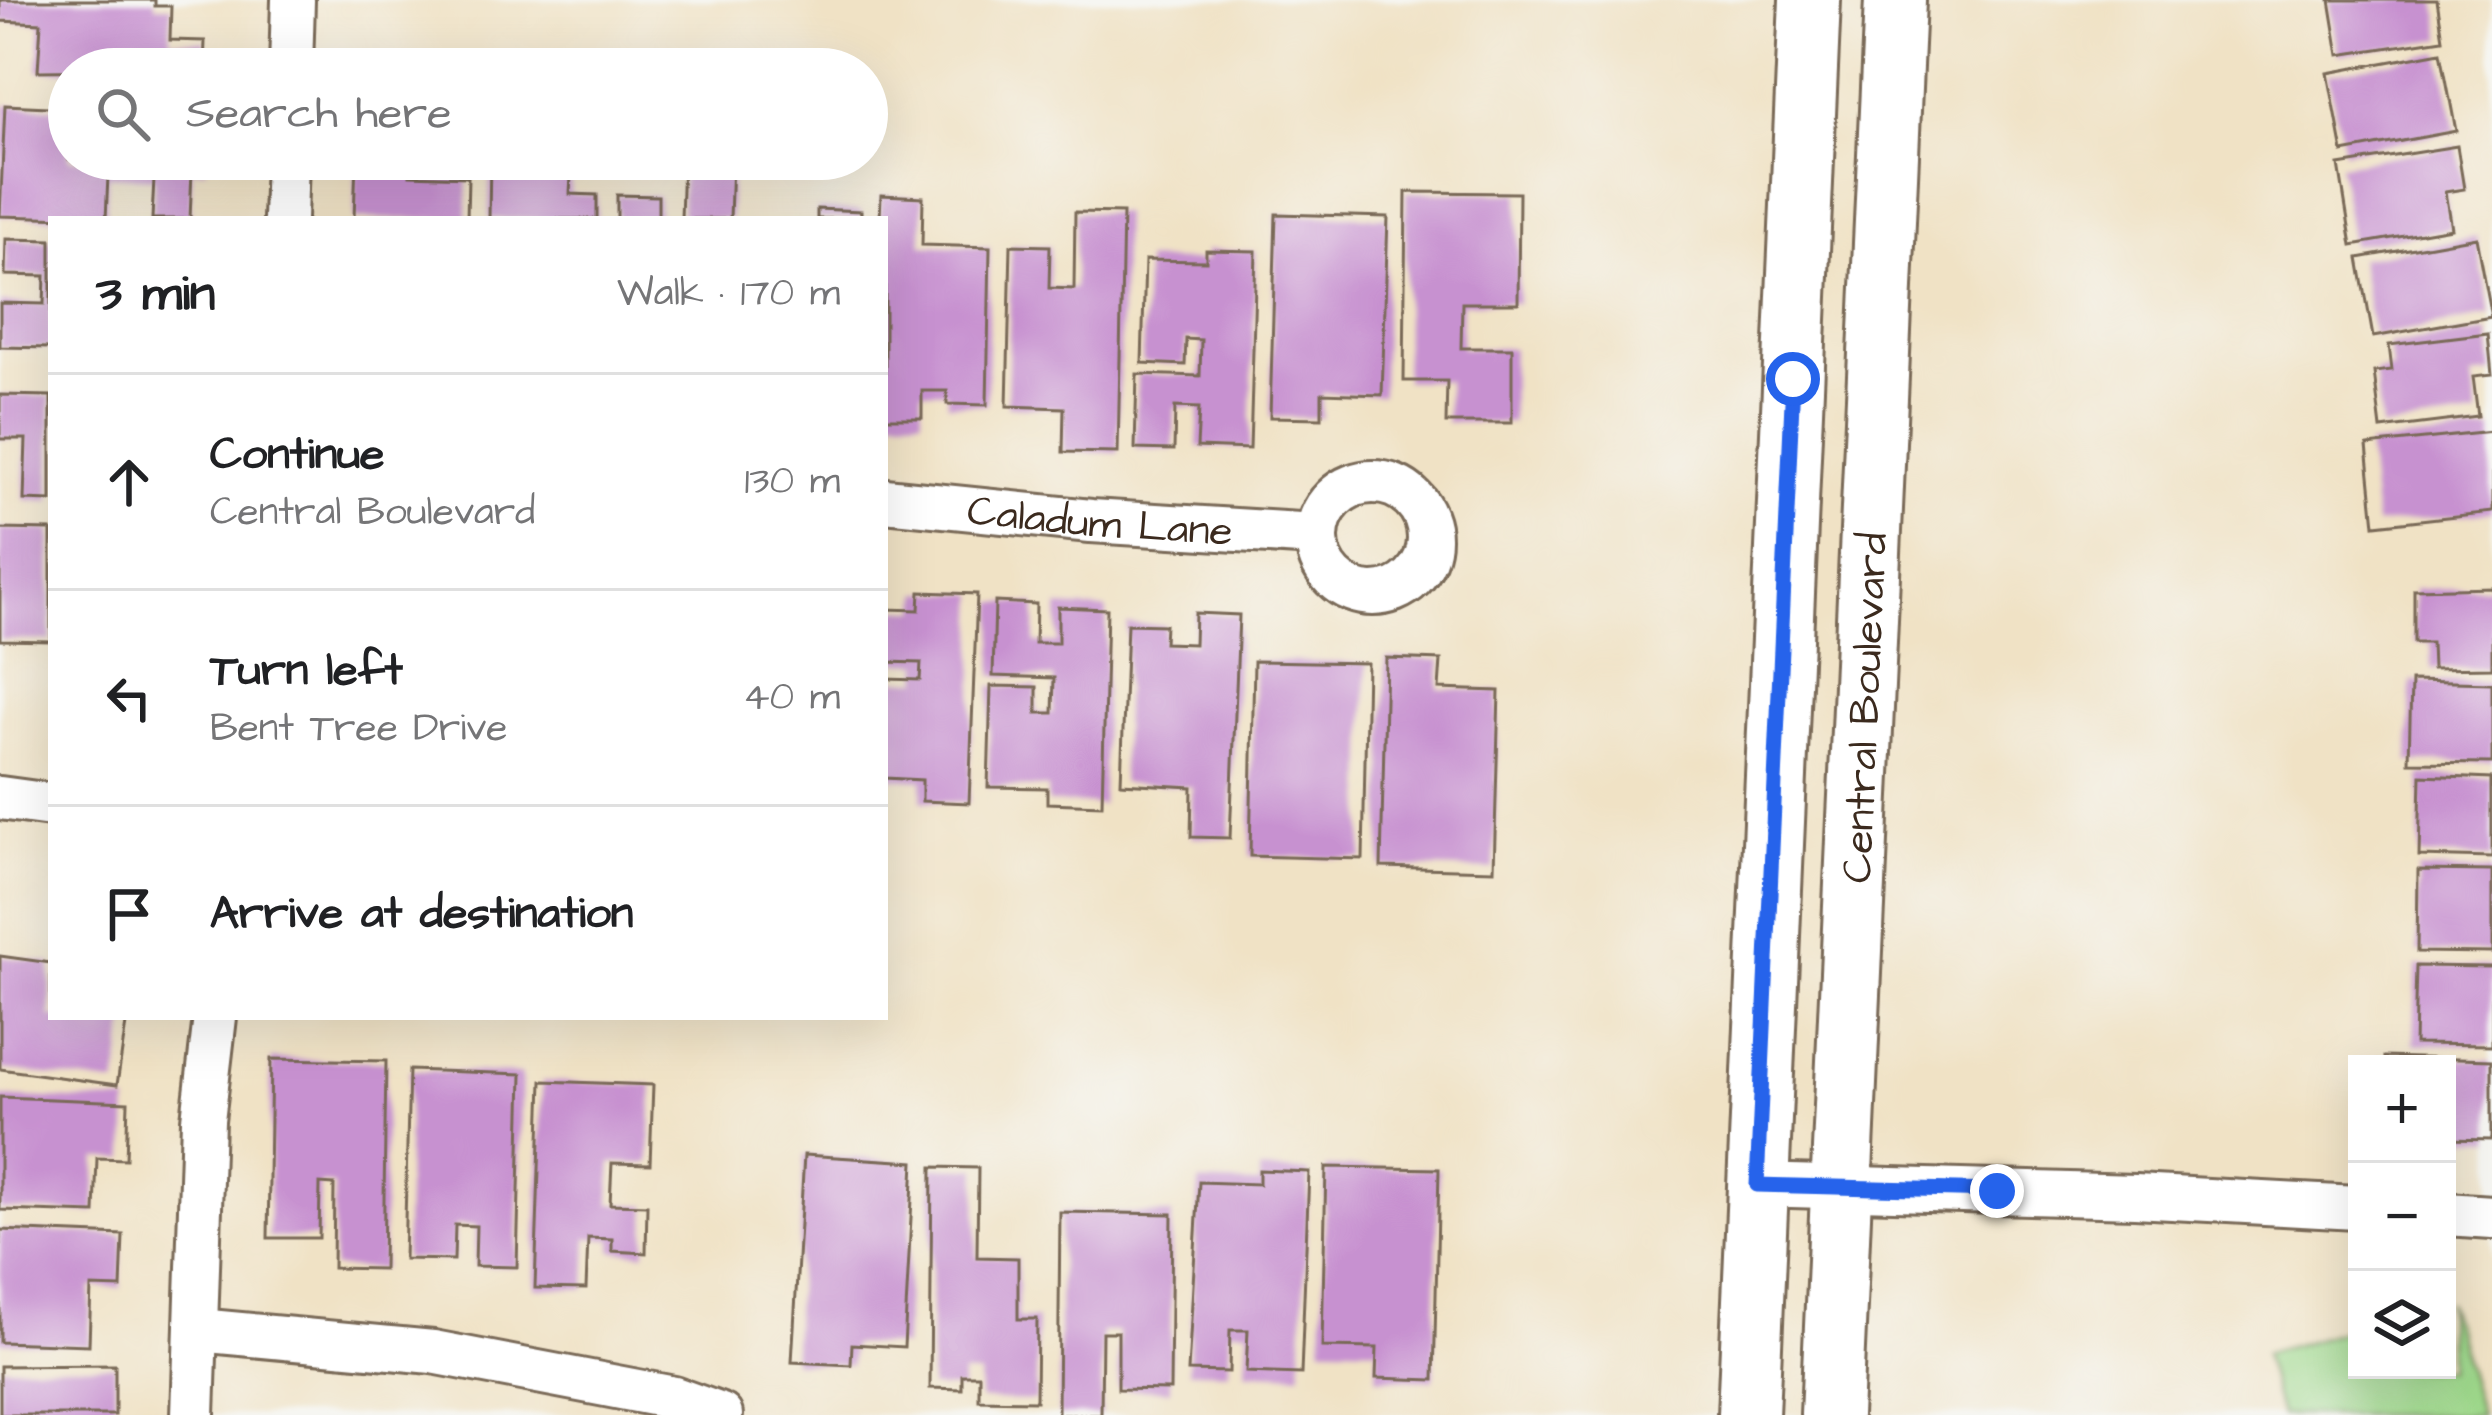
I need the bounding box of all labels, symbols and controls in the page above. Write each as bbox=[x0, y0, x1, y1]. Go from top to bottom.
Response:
search box bbox=[48, 48, 888, 180]
icon: search bbox=[90, 81, 156, 147]
text: Search here bbox=[186, 83, 452, 145]
text: 3 min bbox=[96, 259, 215, 330]
text: Walk · 170 m bbox=[617, 267, 840, 321]
route start bbox=[1766, 352, 1820, 406]
text: Continue bbox=[210, 424, 384, 486]
icon: ahead bbox=[96, 449, 162, 515]
text: 130 m bbox=[745, 455, 840, 509]
street label: Caladum Lane bbox=[964, 483, 1234, 562]
text: Central Boulevard bbox=[210, 486, 535, 540]
street label: Central Boulevard bbox=[1829, 531, 1903, 884]
text: Turn left bbox=[210, 640, 403, 702]
icon: left bbox=[96, 665, 162, 731]
text: 40 m bbox=[743, 671, 840, 725]
text: Bent Tree Drive bbox=[210, 702, 507, 756]
icon: arrive bbox=[96, 881, 162, 947]
text: Arrive at destination bbox=[210, 883, 633, 945]
map controls bbox=[2348, 1055, 2456, 1379]
button: + bbox=[2348, 1055, 2456, 1163]
button: − bbox=[2348, 1163, 2456, 1271]
route end bbox=[1970, 1164, 2024, 1218]
button: layers bbox=[2348, 1271, 2456, 1379]

